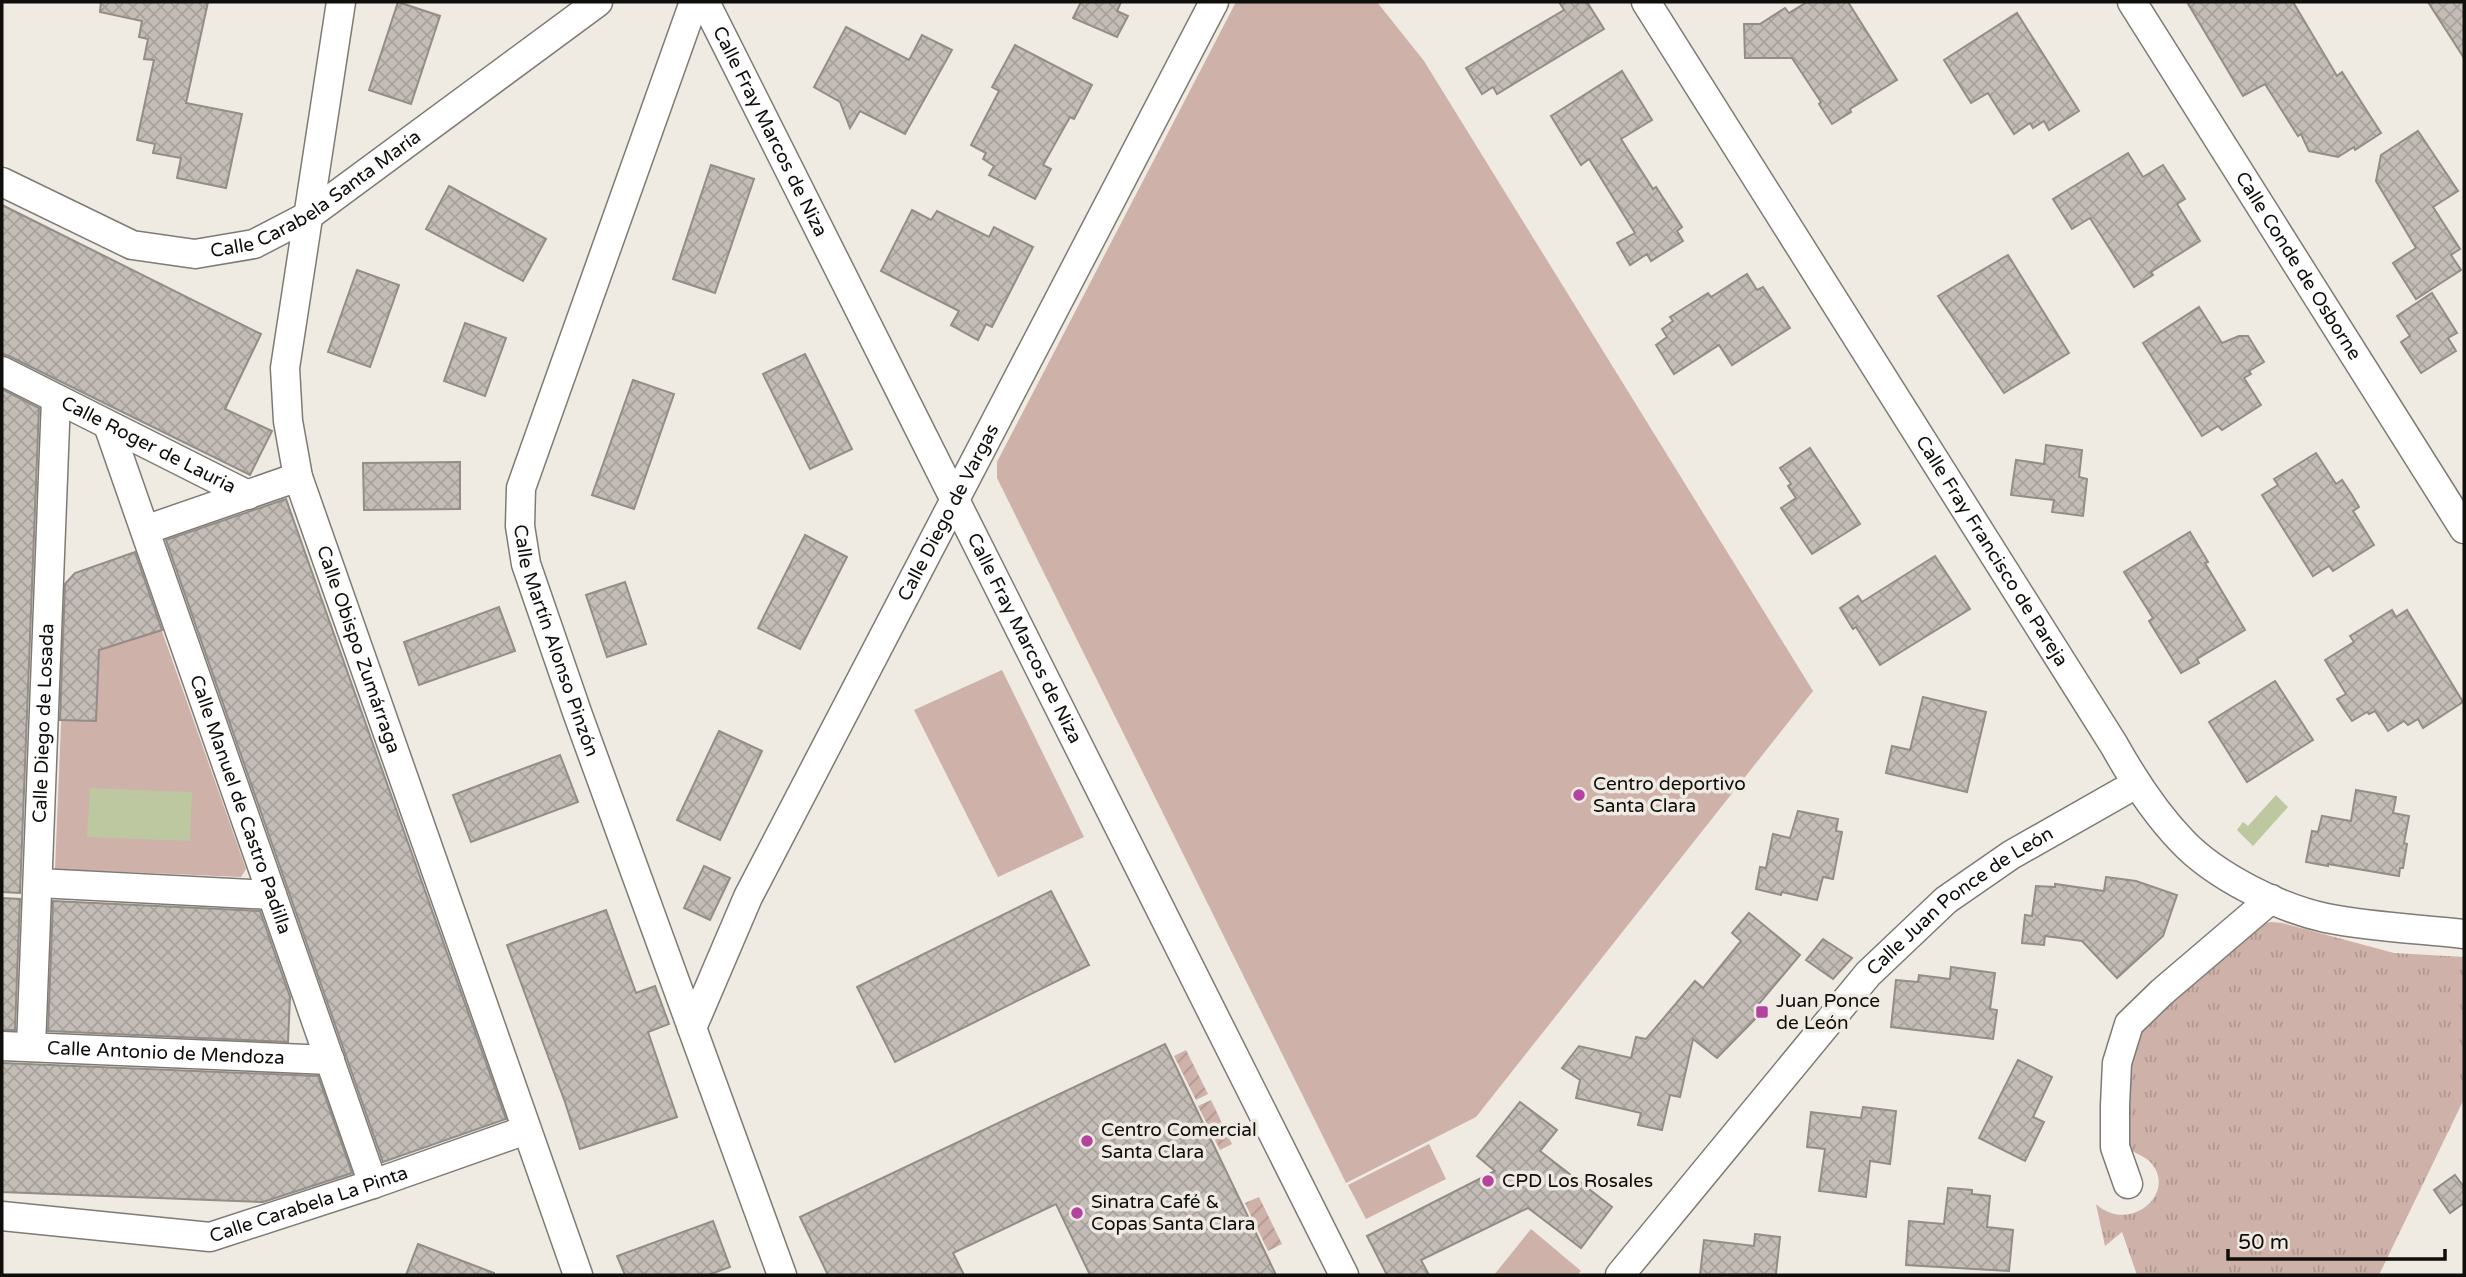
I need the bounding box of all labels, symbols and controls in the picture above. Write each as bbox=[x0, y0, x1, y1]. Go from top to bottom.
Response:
street label: Calle Fray Marcos de Niza bbox=[708, 23, 832, 240]
street label: Calle Carabela Santa María bbox=[209, 126, 425, 262]
street label: Calle Conde de Osborne bbox=[2231, 168, 2366, 364]
street label: Calle Roger de Lauria bbox=[57, 392, 239, 498]
street label: Calle Diego de Vargas bbox=[893, 420, 1003, 605]
street label: Calle Fray Francisco de Pareja bbox=[1911, 432, 2073, 670]
street label: Calle Martín Alonso Pinzón bbox=[509, 523, 603, 760]
street label: Calle Fray Marcos de Niza bbox=[962, 529, 1086, 747]
street label: Calle Obispo Zumárraga bbox=[312, 543, 405, 756]
street label: Calle Diego de Losada bbox=[29, 623, 58, 824]
street label: Calle Manuel de Castro Padilla bbox=[185, 672, 296, 937]
place label: Centro deportivo Santa Clara bbox=[1593, 773, 1746, 817]
marker: Centro deportivo Santa Clara bbox=[1571, 787, 1587, 803]
street label: Calle Juan Ponce de León bbox=[1862, 822, 2057, 980]
place label: Juan Ponce de León bbox=[1776, 990, 1880, 1034]
marker: Juan Ponce de León bbox=[1754, 1004, 1770, 1020]
street label: Calle Antonio de Mendoza bbox=[47, 1037, 285, 1069]
place label: Centro Comercial Santa Clara bbox=[1101, 1119, 1257, 1163]
marker: Centro Comercial Santa Clara bbox=[1079, 1133, 1095, 1149]
street label: Calle Carabela La Pinta bbox=[207, 1162, 411, 1247]
place label: CPD Los Rosales bbox=[1502, 1170, 1653, 1192]
marker: CPD Los Rosales bbox=[1480, 1173, 1496, 1189]
place label: Sinatra Café & Copas Santa Clara bbox=[1091, 1191, 1255, 1235]
marker: Sinatra Café & Copas Santa Clara bbox=[1069, 1205, 1085, 1221]
scale bar bbox=[2228, 1218, 2445, 1262]
text: 50 m bbox=[2238, 1230, 2289, 1255]

